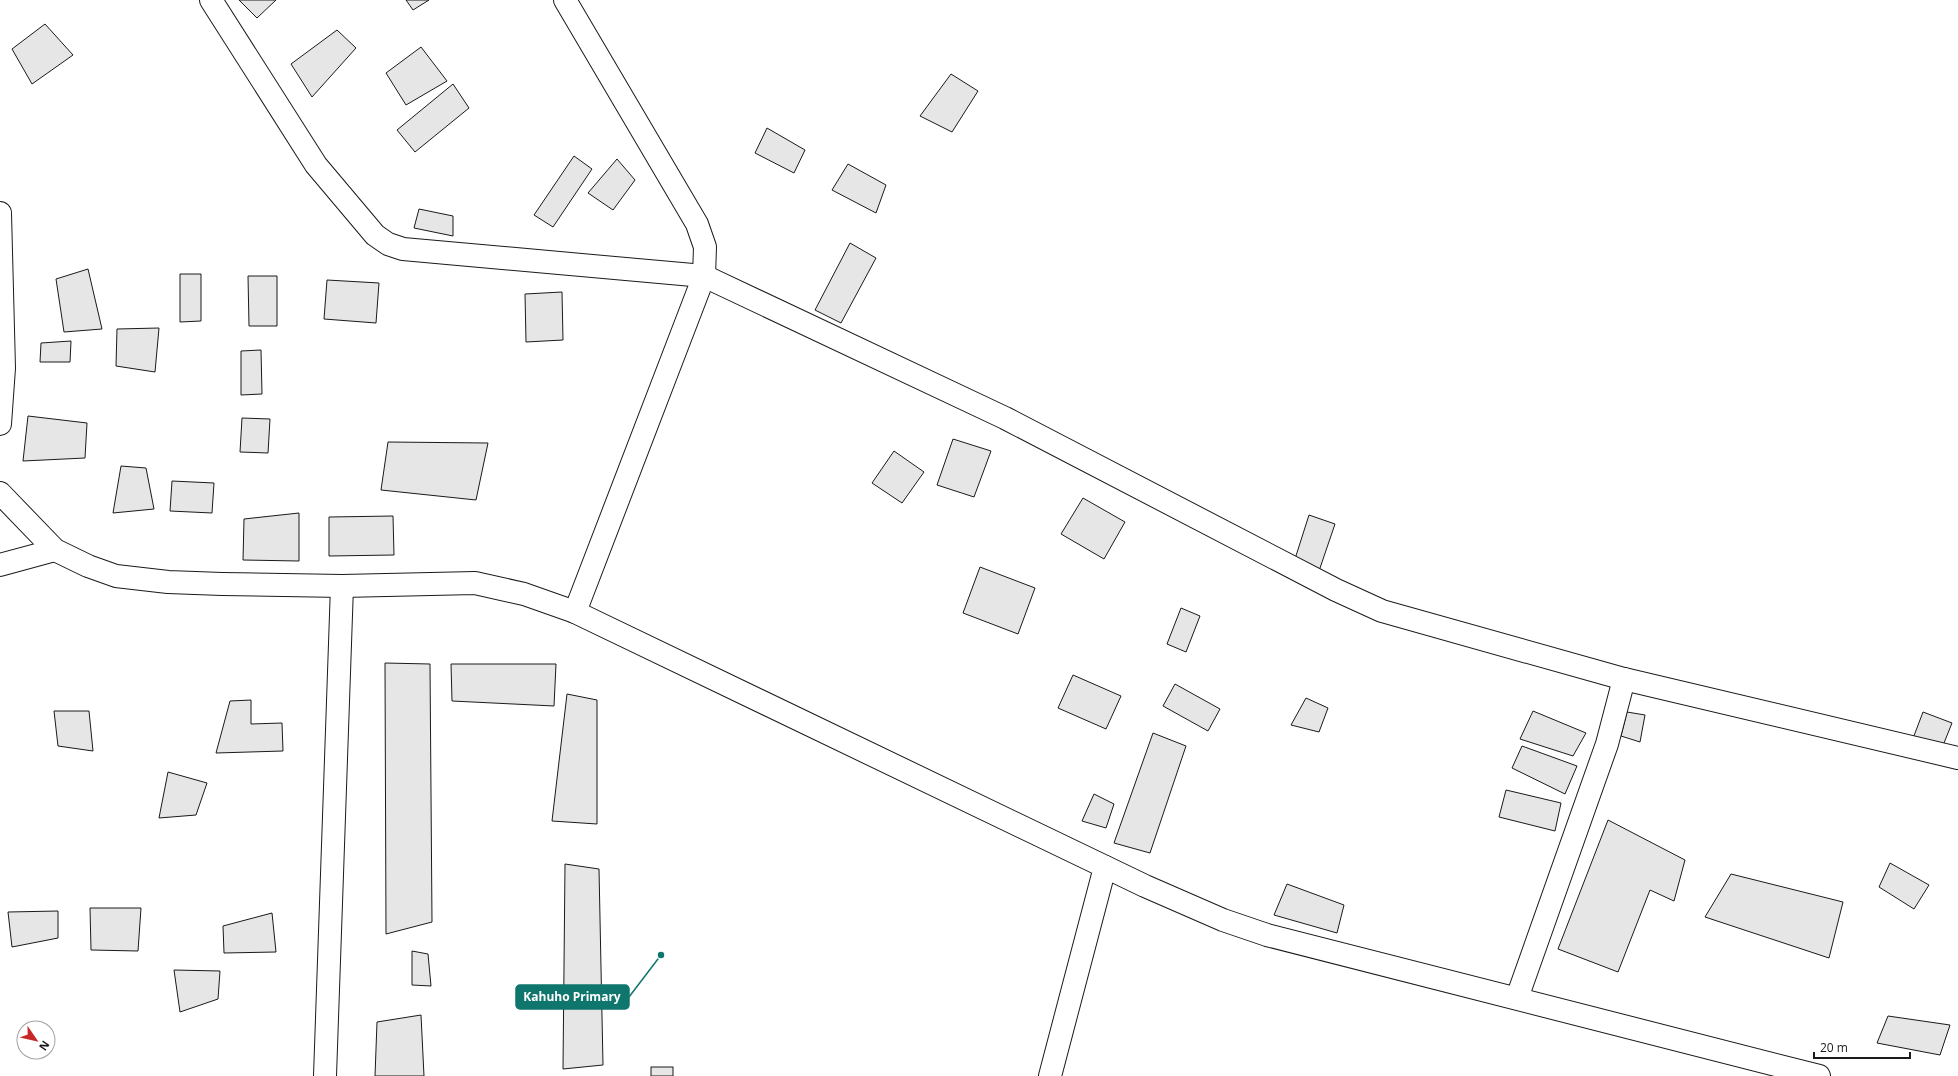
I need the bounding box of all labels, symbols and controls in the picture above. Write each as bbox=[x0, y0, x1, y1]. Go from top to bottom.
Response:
callout: Kahuho Primary bbox=[516, 985, 629, 1009]
text: Kahuho Primary bbox=[523, 988, 621, 1005]
north arrow bbox=[16, 1020, 56, 1060]
scale bar bbox=[1814, 1034, 1910, 1060]
text: N bbox=[36, 1038, 53, 1054]
text: 20 m bbox=[1820, 1039, 1848, 1056]

